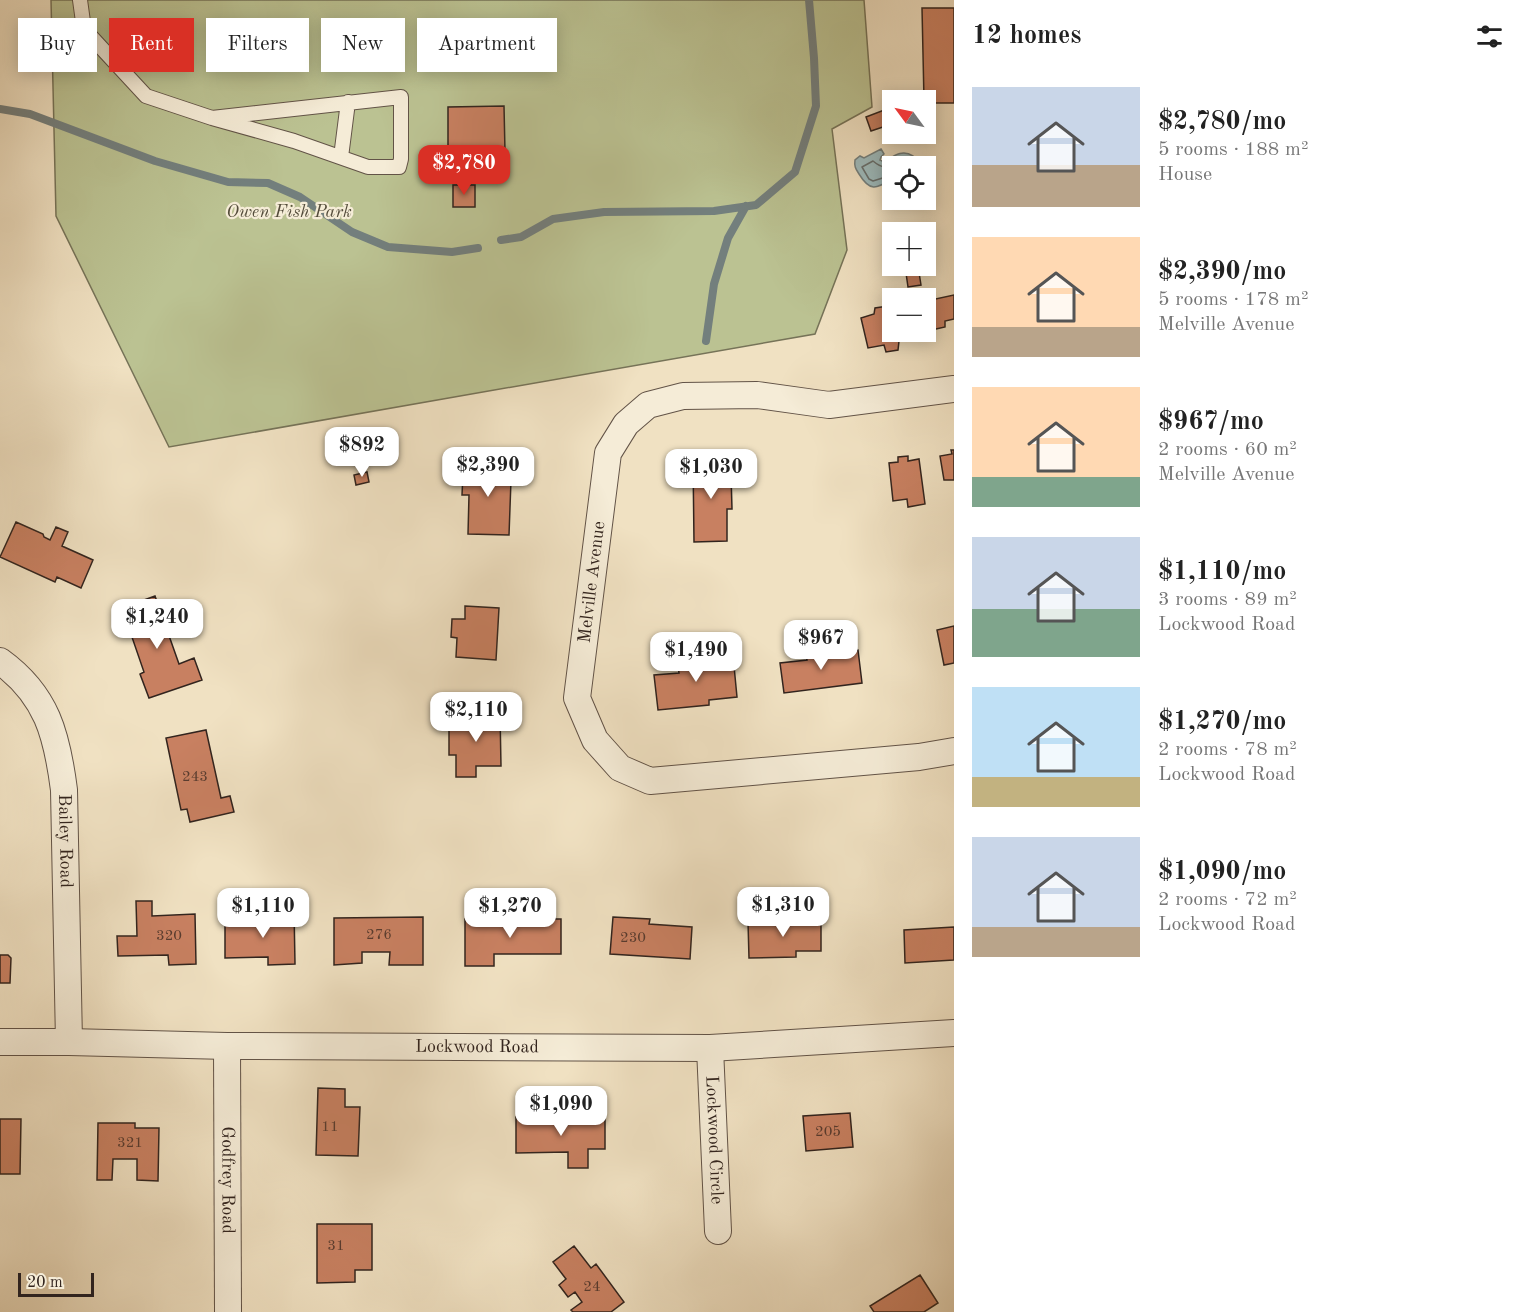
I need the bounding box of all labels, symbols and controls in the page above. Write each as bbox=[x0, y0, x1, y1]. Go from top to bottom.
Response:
chip: Buy bbox=[18, 18, 97, 72]
chip: Rent bbox=[109, 18, 194, 72]
chip: Filters bbox=[206, 18, 309, 72]
chip: New bbox=[321, 18, 405, 72]
chip: Apartment bbox=[417, 18, 557, 72]
icon: filters bbox=[1473, 20, 1506, 53]
text: 12 homes bbox=[972, 23, 1081, 49]
north arrow bbox=[882, 90, 936, 144]
map controls bbox=[882, 90, 936, 342]
text: $2,780/mo bbox=[1158, 109, 1286, 135]
icon: home bbox=[1020, 111, 1092, 183]
text: 5 rooms · 188 m² bbox=[1158, 140, 1308, 160]
pin: $2,780 bbox=[415, 145, 513, 196]
text: $2,780 bbox=[432, 154, 496, 174]
button: locate bbox=[882, 156, 936, 210]
text: House bbox=[1158, 165, 1212, 185]
park label: Owen Fish Park bbox=[226, 203, 352, 221]
button: + bbox=[882, 222, 936, 276]
text: $2,390/mo bbox=[1158, 259, 1286, 285]
icon: home bbox=[1020, 261, 1092, 333]
button: − bbox=[882, 288, 936, 342]
text: 5 rooms · 178 m² bbox=[1158, 290, 1308, 310]
text: Melville Avenue bbox=[1158, 315, 1294, 335]
text: $967/mo bbox=[1158, 409, 1264, 435]
icon: home bbox=[1020, 411, 1092, 483]
pin: $892 bbox=[326, 427, 398, 478]
text: $892 bbox=[339, 436, 385, 456]
text: 2 rooms · 60 m² bbox=[1158, 440, 1297, 460]
pin: $2,390 bbox=[439, 447, 537, 498]
pin: $1,030 bbox=[662, 449, 760, 500]
text: $2,390 bbox=[456, 456, 520, 476]
text: $1,030 bbox=[679, 458, 743, 478]
text: Melville Avenue bbox=[1158, 465, 1294, 485]
street label: Melville Avenue bbox=[576, 520, 608, 644]
text: $1,110/mo bbox=[1158, 559, 1286, 585]
icon: home bbox=[1020, 561, 1092, 633]
text: 3 rooms · 89 m² bbox=[1158, 590, 1297, 610]
pin: $1,240 bbox=[108, 599, 206, 650]
text: $1,240 bbox=[125, 608, 189, 628]
text: Lockwood Road bbox=[1158, 615, 1295, 635]
pin: $967 bbox=[785, 620, 857, 671]
text: $967 bbox=[798, 629, 844, 649]
pin: $1,490 bbox=[647, 632, 745, 683]
text: $1,490 bbox=[664, 641, 728, 661]
pin: $2,110 bbox=[427, 692, 525, 743]
text: $2,110 bbox=[444, 701, 508, 721]
text: $1,270/mo bbox=[1158, 709, 1286, 735]
icon: home bbox=[1020, 711, 1092, 783]
text: 2 rooms · 78 m² bbox=[1158, 740, 1297, 760]
text: Lockwood Road bbox=[1158, 765, 1295, 785]
house number: 243 bbox=[182, 770, 208, 785]
street label: Bailey Road bbox=[55, 794, 75, 888]
text: $1,090/mo bbox=[1158, 859, 1286, 885]
icon: home bbox=[1020, 861, 1092, 933]
pin: $1,310 bbox=[734, 887, 832, 938]
pin: $1,110 bbox=[214, 888, 312, 939]
pin: $1,270 bbox=[461, 888, 559, 939]
text: 2 rooms · 72 m² bbox=[1158, 890, 1297, 910]
text: $1,310 bbox=[751, 896, 815, 916]
text: $1,110 bbox=[231, 897, 295, 917]
text: $1,270 bbox=[478, 897, 542, 917]
text: Lockwood Road bbox=[1158, 915, 1295, 935]
house number: 276 bbox=[366, 928, 392, 943]
house number: 320 bbox=[156, 929, 182, 944]
house number: 230 bbox=[620, 931, 646, 946]
street label: Lockwood Road bbox=[415, 1038, 539, 1056]
street label: Lockwood Circle bbox=[702, 1075, 726, 1205]
pin: $1,090 bbox=[512, 1086, 610, 1137]
text: $1,090 bbox=[529, 1095, 593, 1115]
house number: 11 bbox=[321, 1120, 339, 1135]
house number: 205 bbox=[815, 1125, 841, 1140]
street label: Godfrey Road bbox=[218, 1126, 237, 1234]
house number: 321 bbox=[117, 1136, 143, 1151]
house number: 31 bbox=[327, 1239, 345, 1254]
scale bar bbox=[18, 1270, 94, 1298]
text: 20 m bbox=[27, 1275, 63, 1291]
house number: 24 bbox=[583, 1280, 601, 1295]

